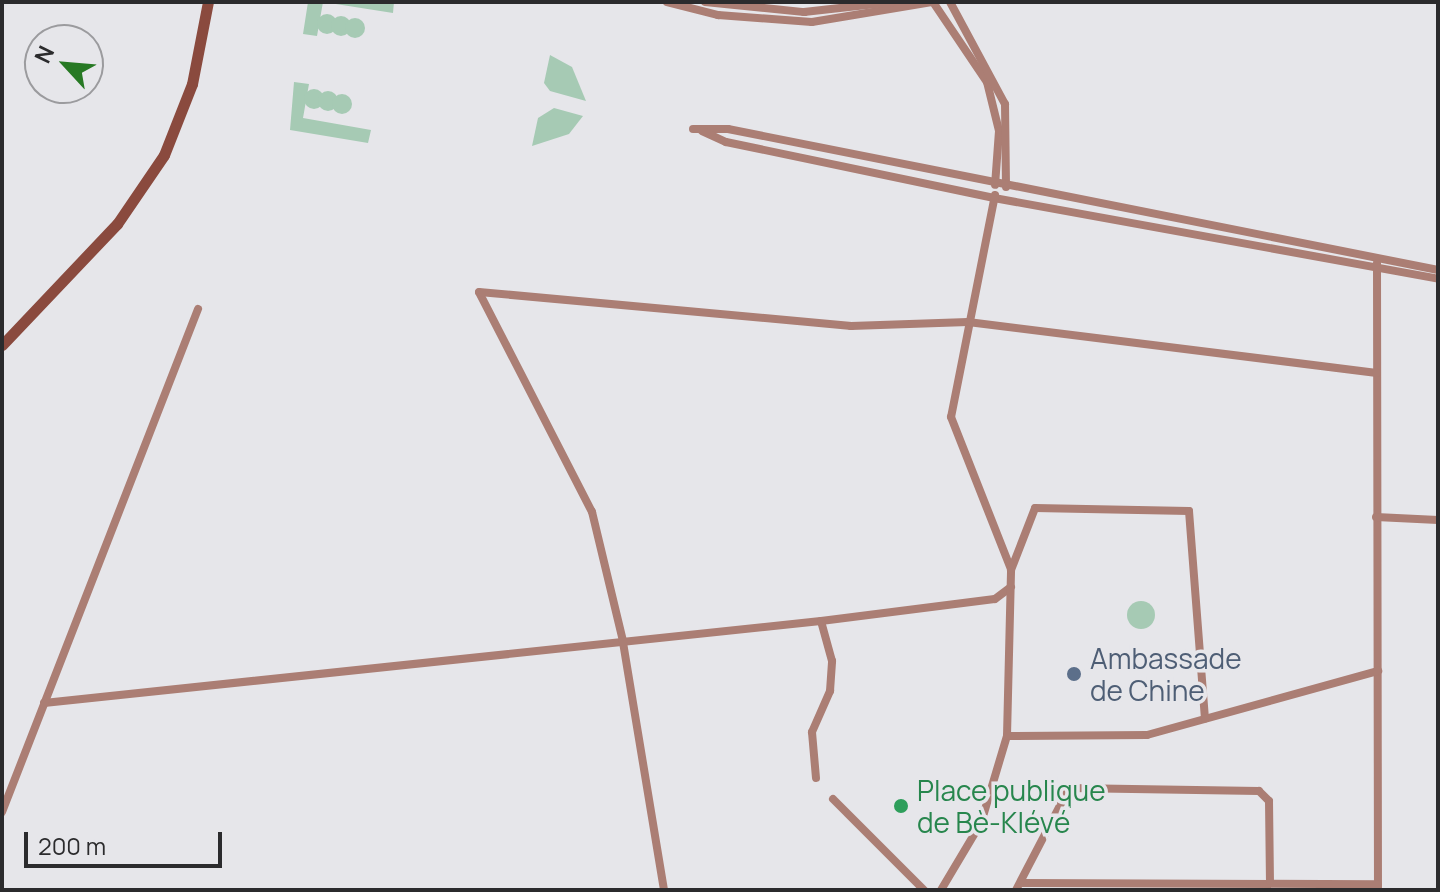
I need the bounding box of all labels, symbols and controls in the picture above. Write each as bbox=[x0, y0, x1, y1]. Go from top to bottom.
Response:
north arrow bbox=[24, 24, 104, 104]
text: N bbox=[27, 41, 61, 68]
place label: Ambassade de Chine bbox=[1090, 641, 1242, 707]
marker: Ambassade de Chine bbox=[1065, 665, 1083, 683]
place label: Place publique de Bè-Klévé bbox=[917, 773, 1105, 839]
marker: Place publique de Bè-Klévé bbox=[892, 797, 910, 815]
scale bar bbox=[28, 816, 226, 866]
text: 200 m bbox=[38, 829, 106, 862]

